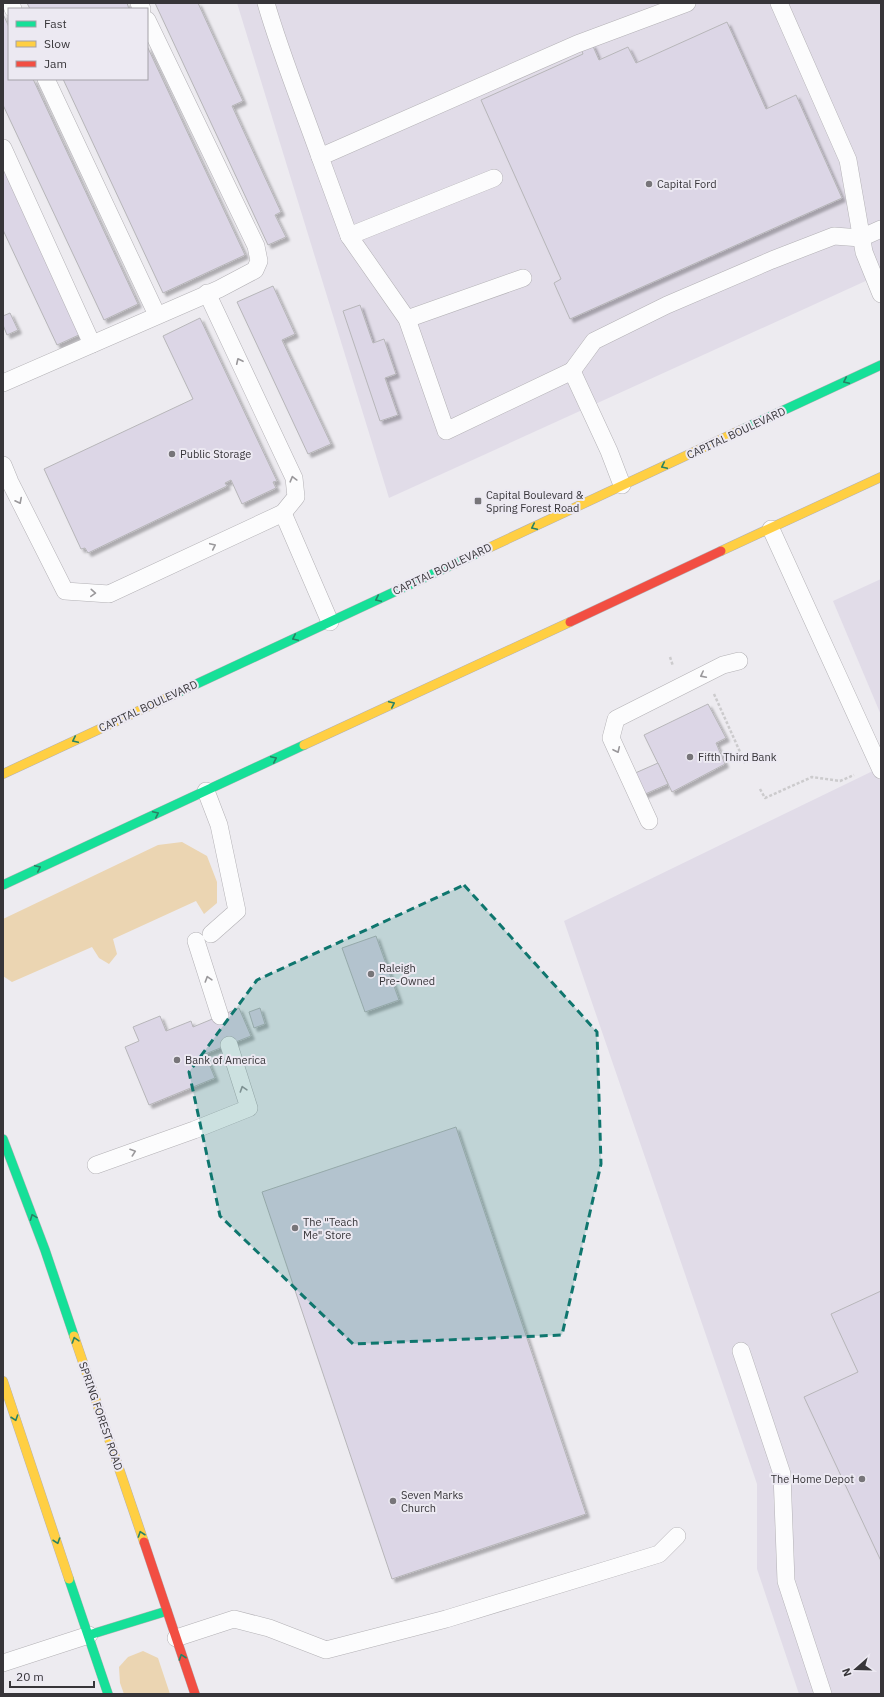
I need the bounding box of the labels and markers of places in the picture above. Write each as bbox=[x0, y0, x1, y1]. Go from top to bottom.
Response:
place label: Capital Ford bbox=[657, 177, 717, 191]
marker: Capital Ford bbox=[644, 179, 654, 189]
place label: Public Storage bbox=[180, 447, 251, 461]
marker: Public Storage bbox=[167, 449, 177, 459]
place label: Capital Boulevard & Spring Forest Road bbox=[486, 488, 584, 515]
marker: Capital Boulevard & Spring Forest Road bbox=[473, 496, 483, 506]
place label: Fifth Third Bank bbox=[698, 750, 777, 764]
marker: Fifth Third Bank bbox=[685, 752, 695, 762]
place label: Raleigh Pre-Owned bbox=[379, 961, 435, 988]
marker: Raleigh Pre-Owned bbox=[366, 969, 376, 979]
place label: Bank of America bbox=[185, 1053, 266, 1067]
marker: Bank of America bbox=[172, 1055, 182, 1065]
place label: The "Teach Me" Store bbox=[303, 1215, 358, 1242]
marker: The "Teach Me" Store bbox=[290, 1223, 300, 1233]
place label: The Home Depot bbox=[771, 1472, 854, 1486]
marker: The Home Depot bbox=[857, 1474, 867, 1484]
place label: Seven Marks Church bbox=[401, 1488, 463, 1515]
marker: Seven Marks Church bbox=[388, 1496, 398, 1506]

